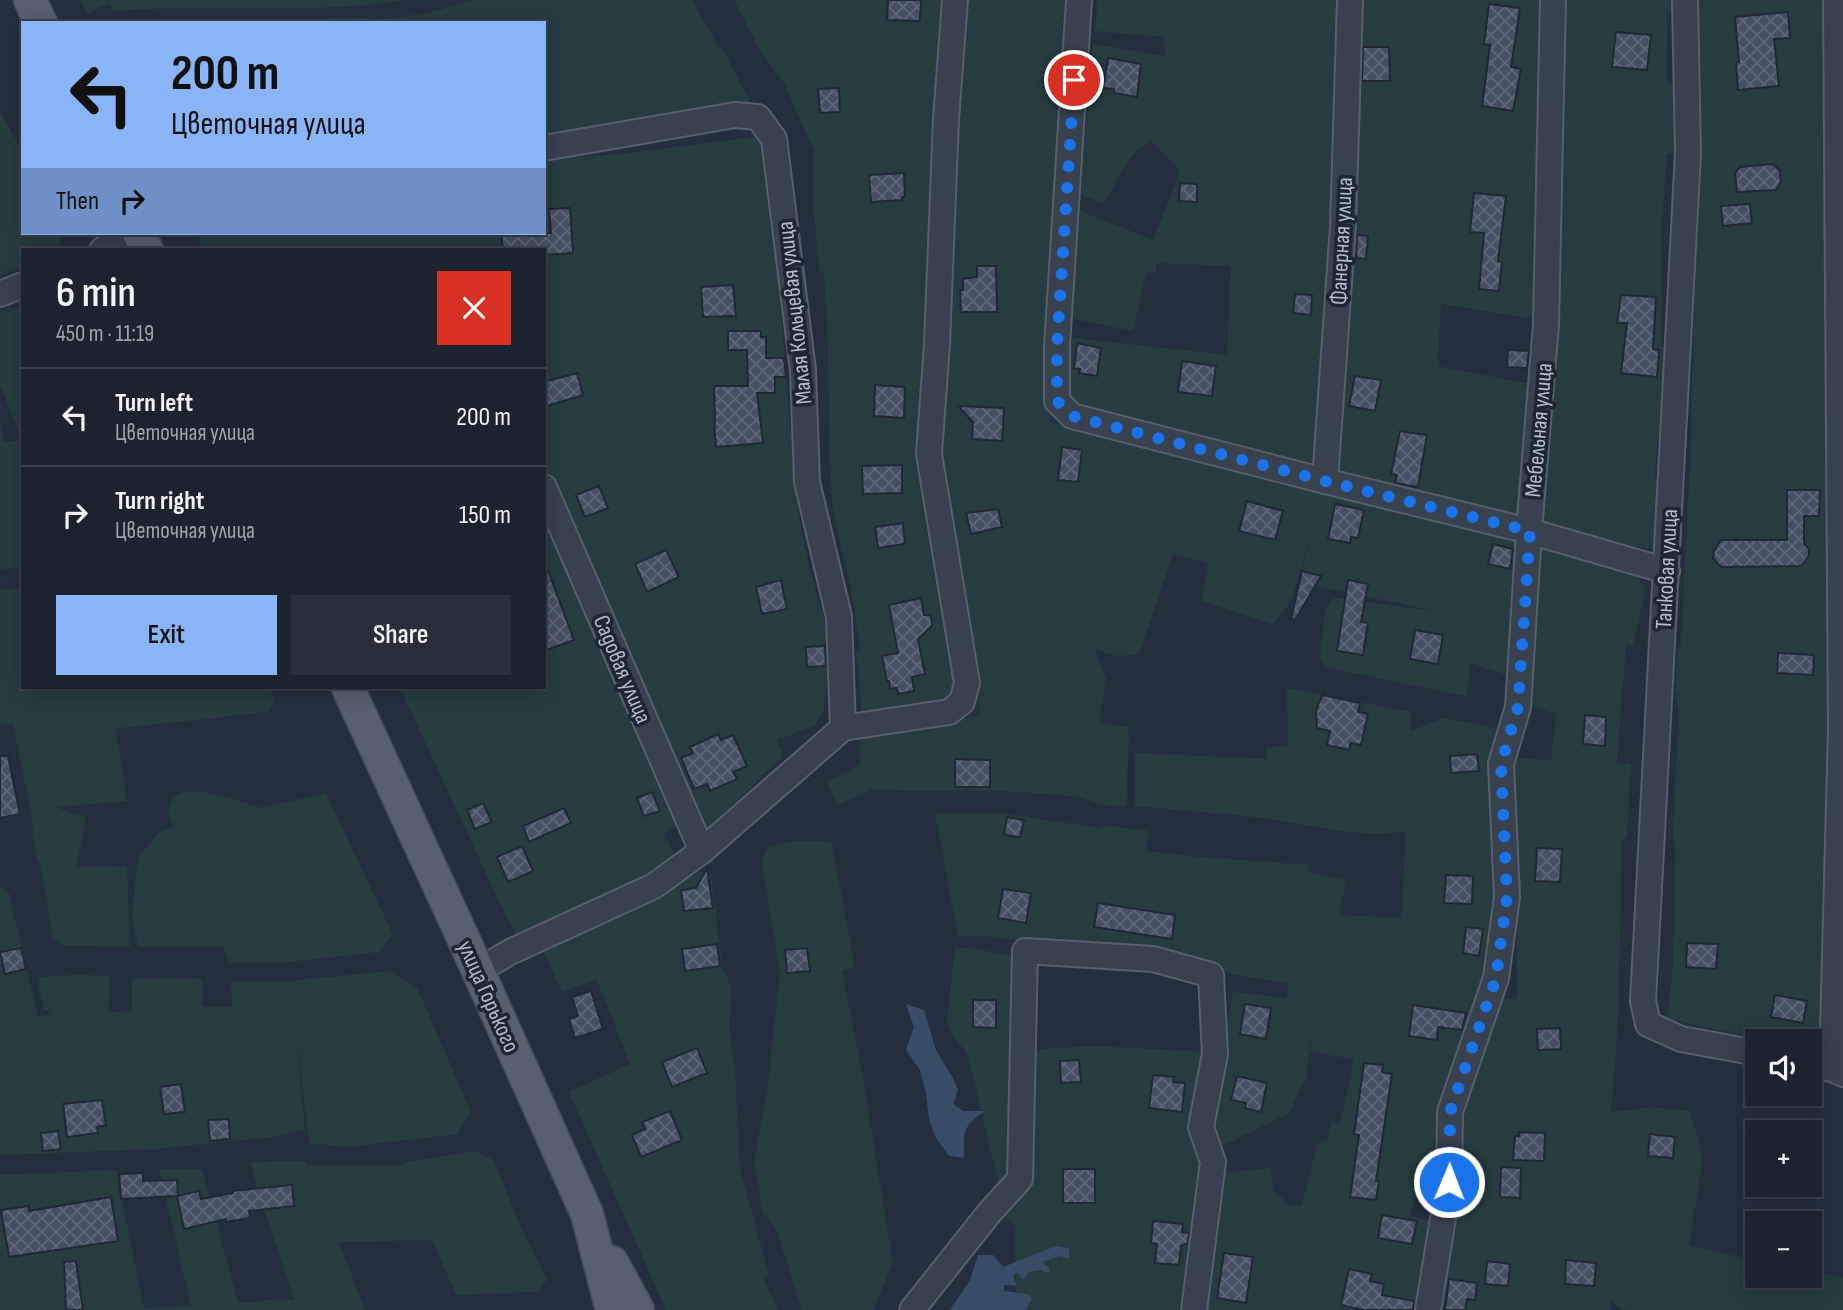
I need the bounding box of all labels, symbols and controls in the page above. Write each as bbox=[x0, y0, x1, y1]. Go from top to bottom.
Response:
text: 200 m bbox=[171, 45, 279, 104]
icon: left bbox=[56, 49, 147, 140]
pin bbox=[1044, 50, 1104, 110]
icon: arrive bbox=[1055, 61, 1093, 99]
text: Цветочная улица bbox=[171, 105, 366, 144]
street label: Фанерная улица bbox=[1325, 177, 1359, 306]
icon: right bbox=[113, 182, 151, 220]
text: Then bbox=[56, 186, 99, 217]
street label: Малая Кольцевая улица bbox=[771, 220, 819, 406]
text: 6 min bbox=[56, 268, 136, 319]
button: close bbox=[437, 271, 511, 345]
text: 450 m · 11:19 bbox=[56, 320, 154, 348]
street label: Мебельная улица bbox=[1519, 362, 1559, 498]
text: Turn left bbox=[115, 388, 193, 419]
icon: left bbox=[56, 398, 94, 436]
text: 200 m bbox=[456, 402, 511, 433]
text: Цветочная улица bbox=[115, 419, 255, 447]
text: Turn right bbox=[115, 486, 204, 517]
icon: right bbox=[56, 496, 94, 534]
text: 150 m bbox=[459, 500, 511, 531]
street label: Танковая улица bbox=[1650, 508, 1684, 630]
text: Цветочная улица bbox=[115, 517, 255, 545]
button: Exit bbox=[56, 595, 277, 675]
button: Share bbox=[291, 595, 511, 675]
street label: Садовая улица bbox=[587, 611, 657, 728]
street label: улица Горького bbox=[451, 936, 525, 1057]
map controls bbox=[1745, 1029, 1822, 1288]
button: sound bbox=[1745, 1029, 1822, 1106]
button: + bbox=[1745, 1120, 1822, 1197]
position arrow bbox=[1412, 1145, 1486, 1219]
button: − bbox=[1745, 1211, 1822, 1288]

